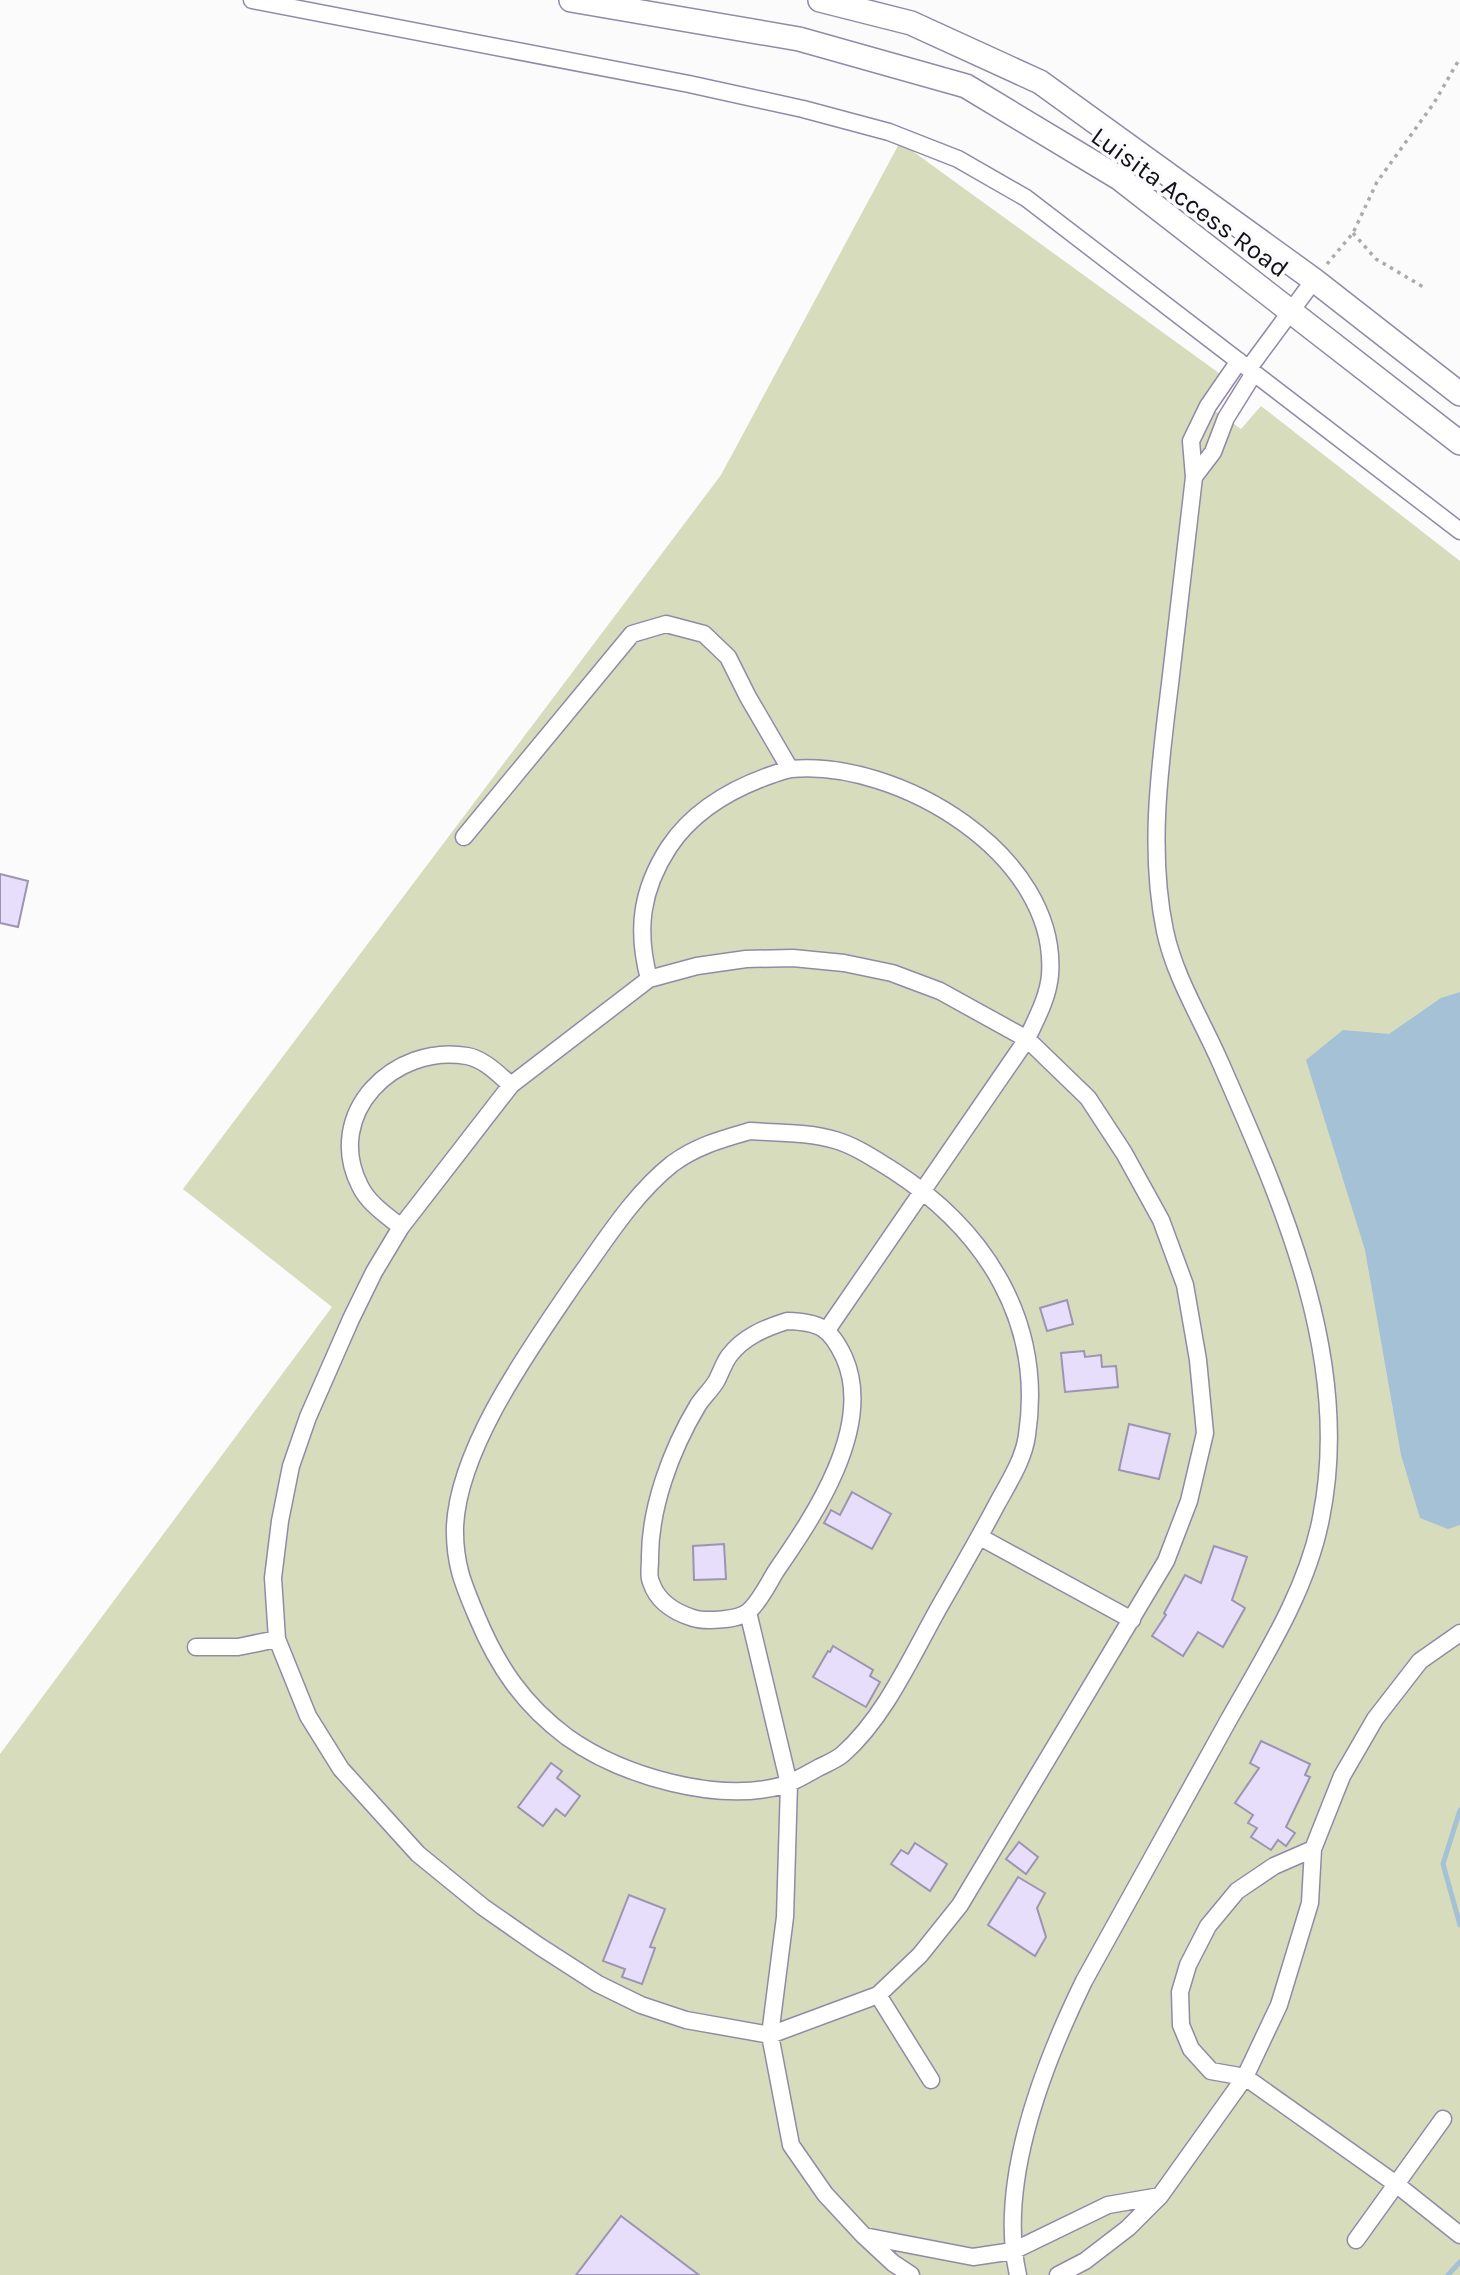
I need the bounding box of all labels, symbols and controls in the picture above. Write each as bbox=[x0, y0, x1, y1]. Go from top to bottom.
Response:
street label: Luisita Access Road bbox=[1085, 121, 1294, 284]

